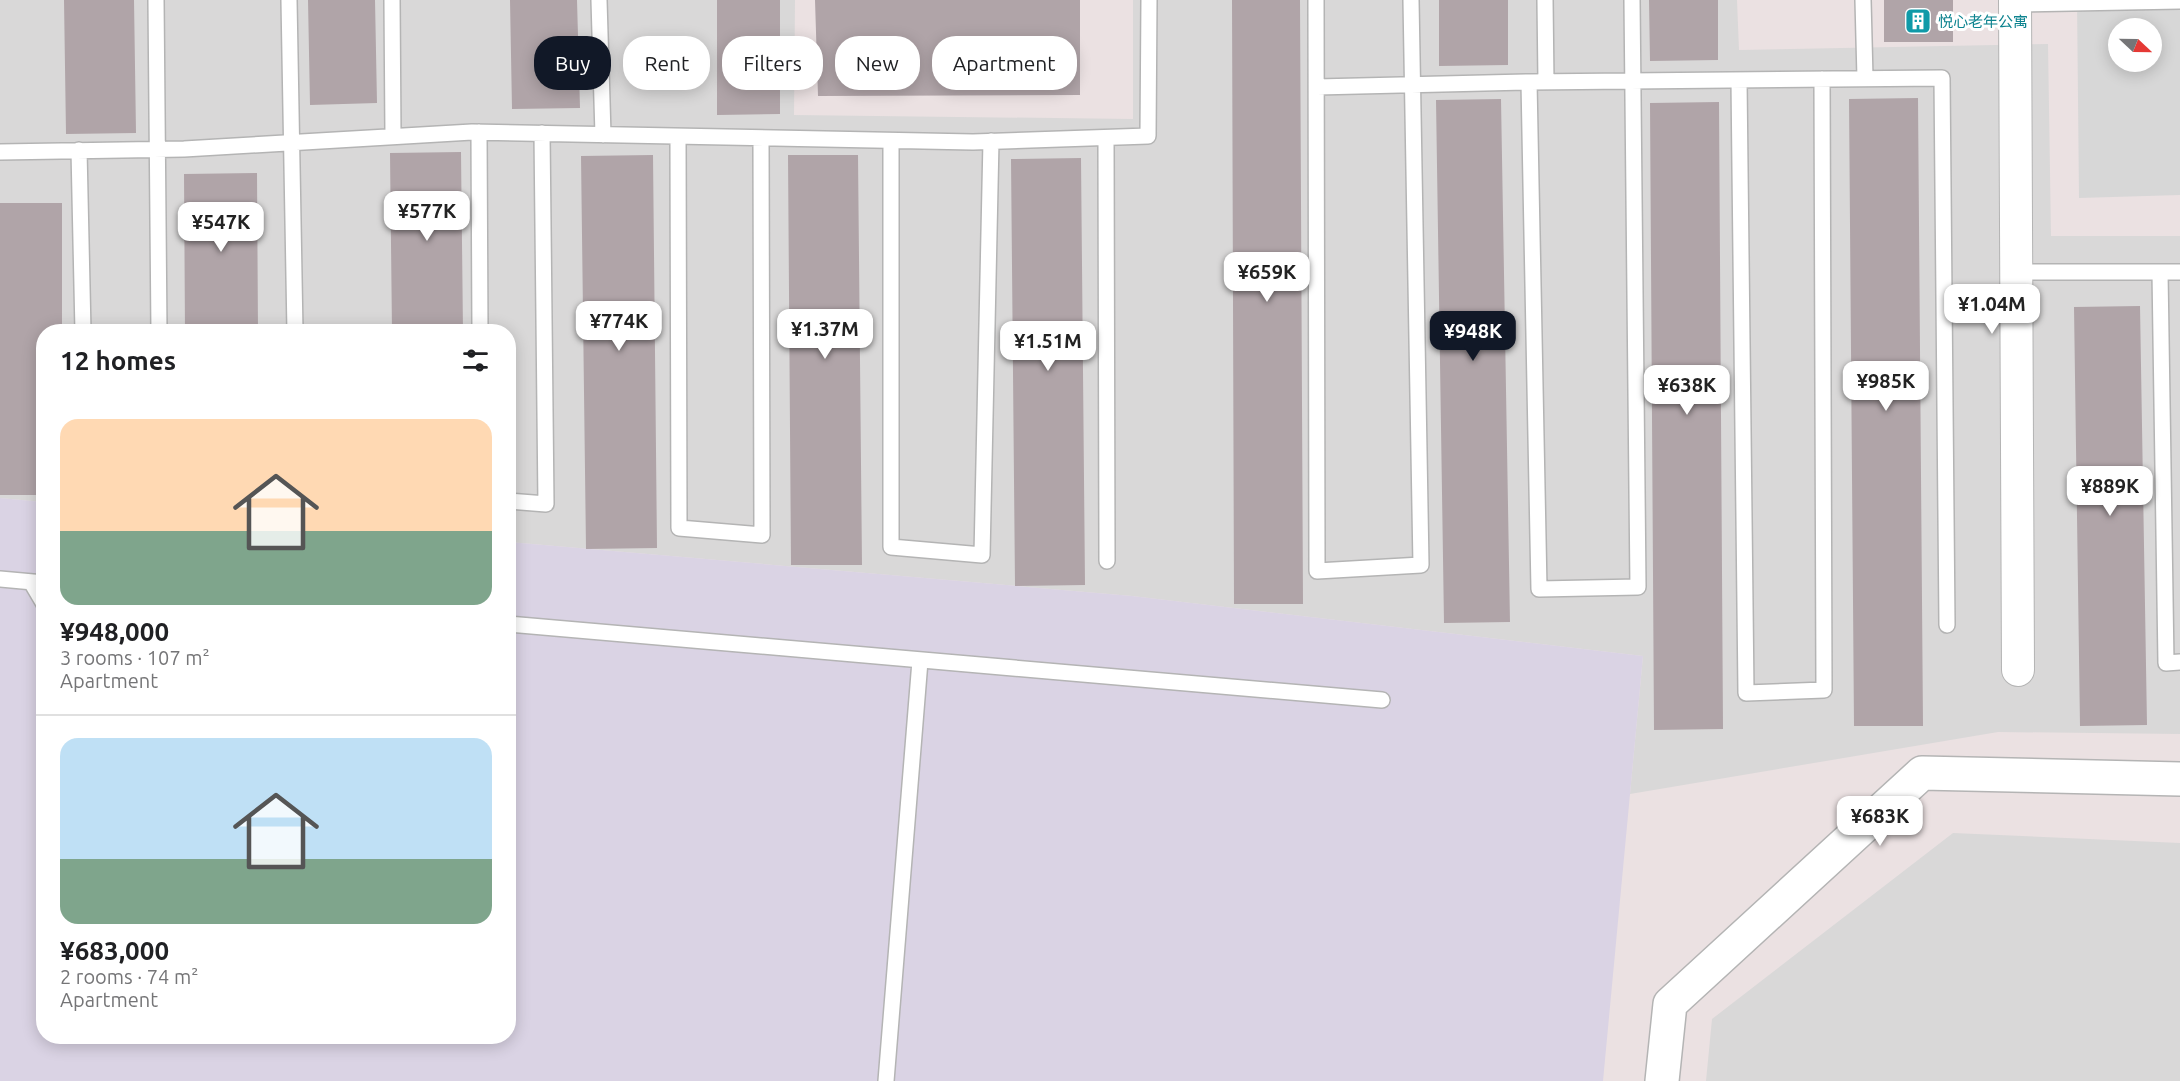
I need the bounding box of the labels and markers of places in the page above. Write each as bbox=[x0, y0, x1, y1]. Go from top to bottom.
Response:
building icon: 悦心老年公寓 bbox=[1903, 6, 1933, 36]
place label: 悦心老年公寓 bbox=[1938, 13, 2028, 30]
pin: ¥577K bbox=[385, 191, 469, 242]
pin: ¥547K bbox=[179, 202, 263, 253]
pin: ¥659K bbox=[1225, 252, 1309, 303]
pin: ¥1.04M bbox=[1943, 284, 2041, 335]
pin: ¥774K bbox=[577, 301, 661, 352]
pin: ¥1.37M bbox=[776, 309, 874, 360]
pin: ¥948K bbox=[1431, 311, 1515, 362]
pin: ¥1.51M bbox=[999, 321, 1097, 372]
pin: ¥985K bbox=[1844, 361, 1928, 412]
pin: ¥638K bbox=[1645, 365, 1729, 416]
pin: ¥889K bbox=[2068, 466, 2152, 517]
pin: ¥683K bbox=[1838, 796, 1922, 847]

